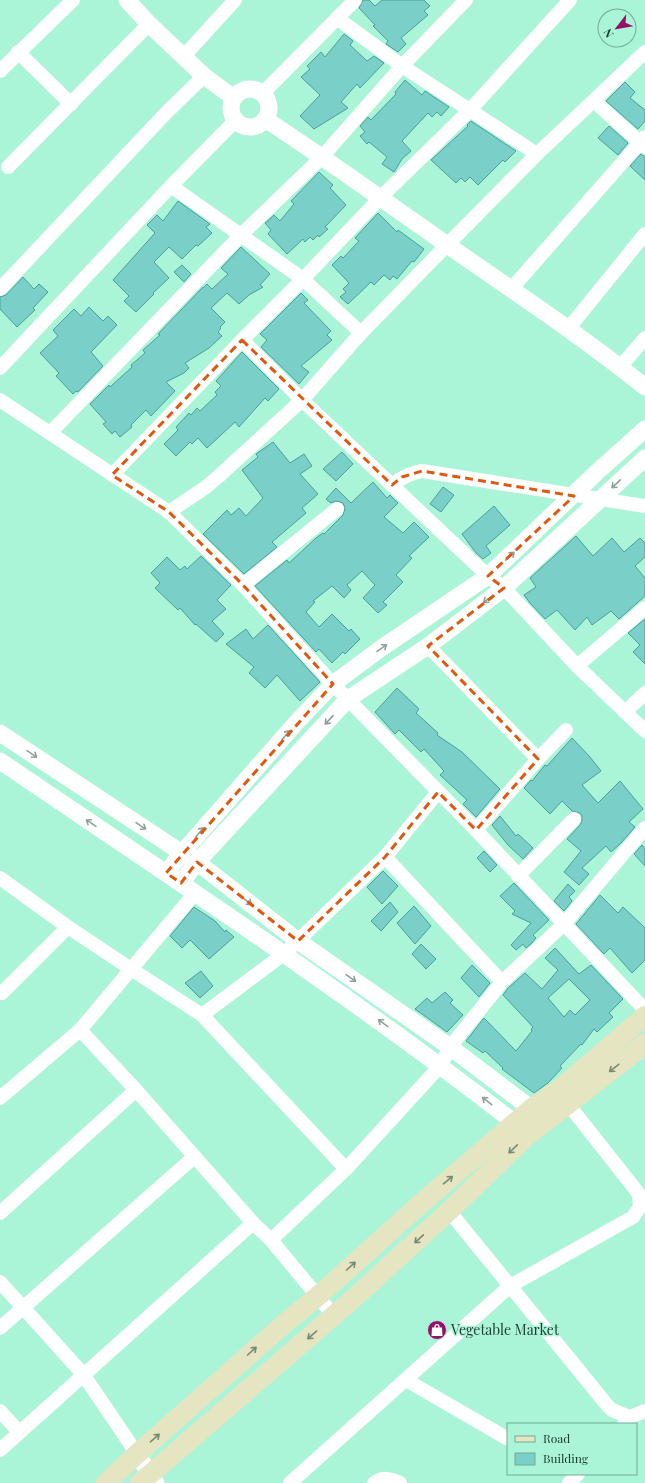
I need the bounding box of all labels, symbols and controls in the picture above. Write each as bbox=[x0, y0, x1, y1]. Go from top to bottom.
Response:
north arrow bbox=[597, 8, 637, 48]
text: N bbox=[599, 26, 616, 41]
one-way arrow bbox=[611, 480, 621, 489]
one-way arrow bbox=[504, 551, 515, 560]
one-way arrow bbox=[483, 595, 494, 604]
one-way arrow bbox=[376, 644, 387, 652]
one-way arrow bbox=[325, 714, 334, 725]
one-way arrow bbox=[281, 730, 290, 740]
one-way arrow bbox=[27, 750, 38, 758]
one-way arrow bbox=[86, 819, 97, 827]
one-way arrow bbox=[135, 822, 146, 830]
one-way arrow bbox=[195, 828, 204, 838]
one-way arrow bbox=[241, 897, 252, 905]
one-way arrow bbox=[346, 974, 357, 982]
one-way arrow bbox=[378, 1019, 389, 1028]
one-way arrow bbox=[609, 1063, 620, 1072]
one-way arrow bbox=[482, 1097, 493, 1105]
one-way arrow bbox=[508, 1144, 518, 1154]
one-way arrow bbox=[442, 1176, 452, 1185]
one-way arrow bbox=[414, 1234, 424, 1244]
one-way arrow bbox=[345, 1262, 356, 1271]
shop icon: Vegetable Market bbox=[426, 1319, 448, 1341]
place label: Vegetable Market bbox=[450, 1320, 560, 1339]
one-way arrow bbox=[307, 1330, 317, 1339]
one-way arrow bbox=[247, 1347, 258, 1356]
legend bbox=[507, 1423, 637, 1475]
text: Road bbox=[543, 1430, 570, 1446]
one-way arrow bbox=[150, 1433, 160, 1442]
text: Building bbox=[543, 1450, 589, 1466]

